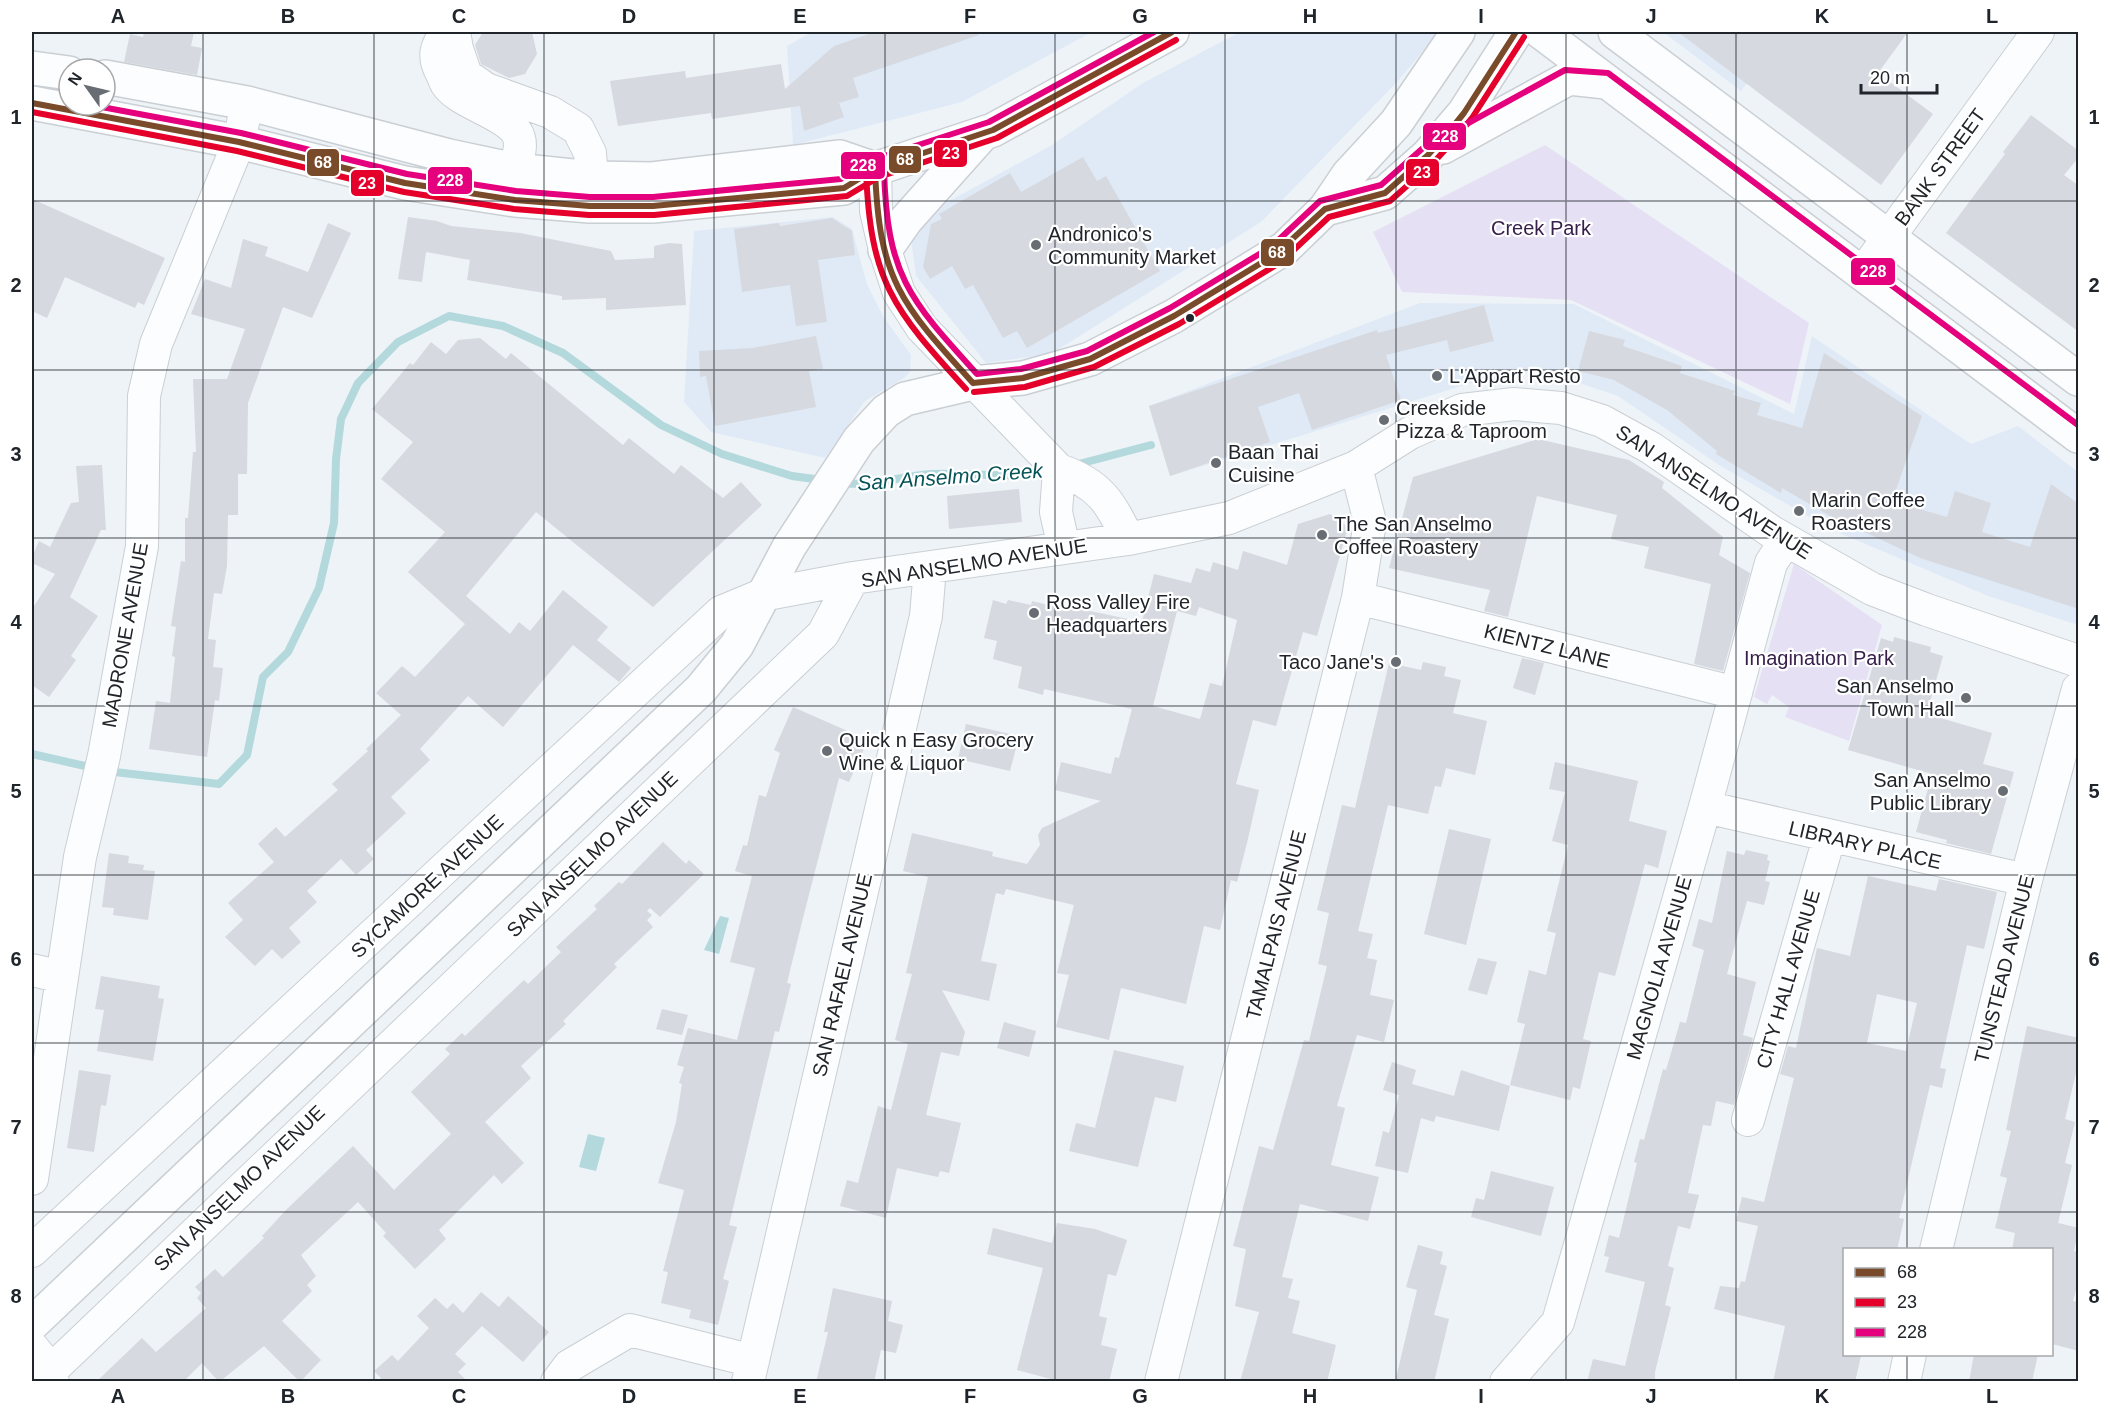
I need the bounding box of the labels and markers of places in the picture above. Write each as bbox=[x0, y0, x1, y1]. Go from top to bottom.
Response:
place label: Andronico's Community Market bbox=[1048, 223, 1216, 268]
marker: Andronico's Community Market bbox=[1029, 238, 1043, 252]
unlabelled marker bbox=[1184, 312, 1196, 324]
place label: L'Appart Resto bbox=[1449, 365, 1581, 387]
marker: L'Appart Resto bbox=[1430, 369, 1444, 383]
place label: Creekside Pizza & Taproom bbox=[1396, 397, 1547, 442]
marker: Creekside Pizza & Taproom bbox=[1377, 413, 1391, 427]
place label: Baan Thai Cuisine bbox=[1228, 441, 1319, 486]
marker: Baan Thai Cuisine bbox=[1209, 456, 1223, 470]
place label: Marin Coffee Roasters bbox=[1811, 489, 1925, 534]
marker: Marin Coffee Roasters bbox=[1792, 504, 1806, 518]
place label: The San Anselmo Coffee Roastery bbox=[1334, 513, 1492, 558]
marker: The San Anselmo Coffee Roastery bbox=[1315, 528, 1329, 542]
place label: Ross Valley Fire Headquarters bbox=[1046, 591, 1190, 636]
marker: Ross Valley Fire Headquarters bbox=[1027, 606, 1041, 620]
place label: Taco Jane's bbox=[1279, 651, 1384, 673]
marker: Taco Jane's bbox=[1389, 655, 1403, 669]
place label: San Anselmo Town Hall bbox=[1836, 675, 1954, 720]
marker: San Anselmo Town Hall bbox=[1959, 691, 1973, 705]
place label: Quick n Easy Grocery Wine & Liquor bbox=[839, 729, 1034, 774]
marker: Quick n Easy Grocery Wine & Liquor bbox=[820, 744, 834, 758]
place label: San Anselmo Public Library bbox=[1870, 769, 1991, 814]
marker: San Anselmo Public Library bbox=[1996, 784, 2010, 798]

